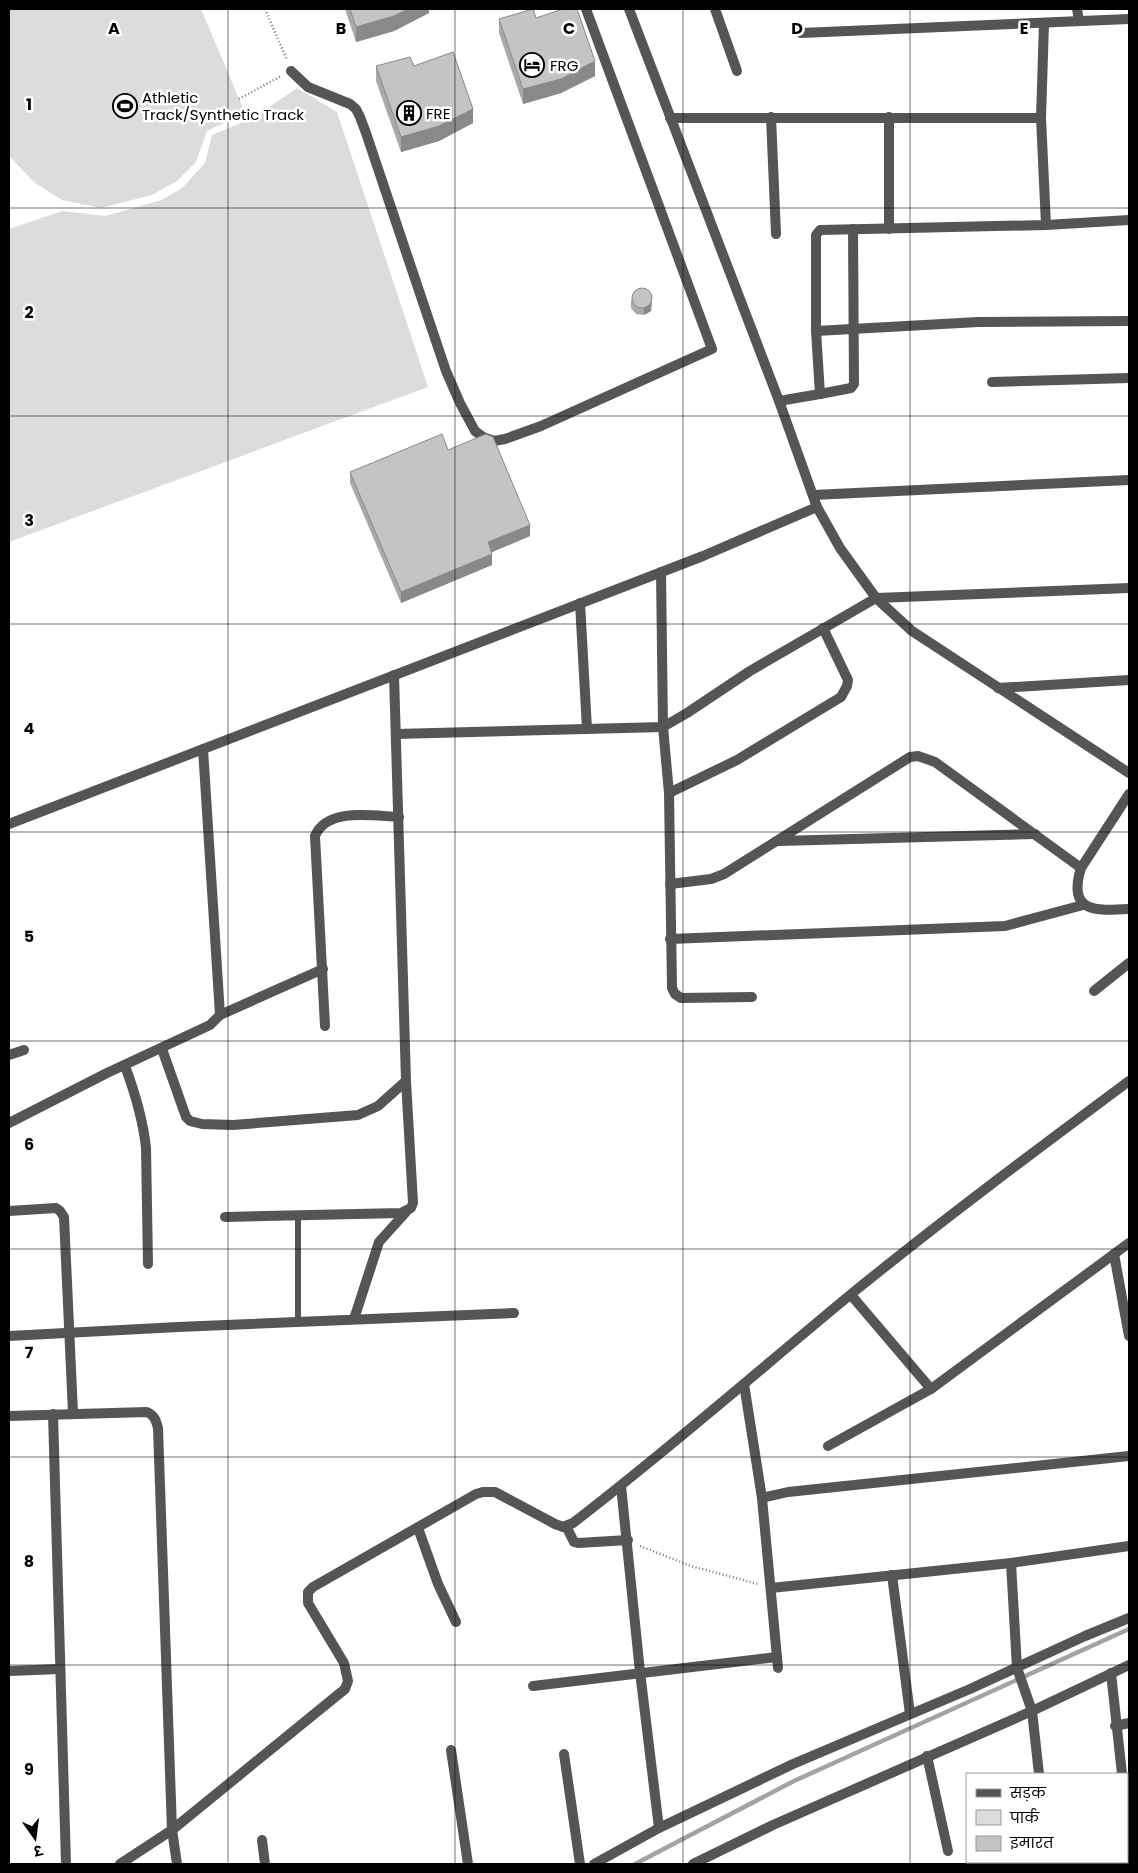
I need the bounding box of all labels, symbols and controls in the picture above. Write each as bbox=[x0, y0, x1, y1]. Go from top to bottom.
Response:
text: A bbox=[108, 17, 120, 40]
text: B bbox=[336, 17, 346, 40]
text: C bbox=[563, 17, 575, 40]
text: D bbox=[791, 17, 803, 40]
text: E bbox=[1020, 17, 1028, 40]
hotel icon: FRG bbox=[519, 52, 545, 78]
place label: FRG bbox=[550, 55, 579, 76]
place label: Athletic Track/Synthetic Track bbox=[142, 87, 304, 125]
text: 1 bbox=[26, 93, 32, 116]
sports icon: Athletic Track/Synthetic Track bbox=[112, 93, 138, 119]
building icon: FRE bbox=[396, 100, 422, 126]
place label: FRE bbox=[426, 103, 450, 124]
text: 2 bbox=[24, 301, 34, 324]
text: 3 bbox=[24, 509, 34, 532]
text: 4 bbox=[24, 717, 35, 740]
text: 5 bbox=[24, 925, 34, 948]
text: 6 bbox=[24, 1133, 34, 1156]
text: 7 bbox=[25, 1341, 34, 1364]
text: 8 bbox=[24, 1550, 34, 1573]
text: 9 bbox=[24, 1758, 34, 1781]
legend bbox=[966, 1773, 1128, 1863]
text: सड़क bbox=[1009, 1782, 1047, 1803]
text: पार्क bbox=[1009, 1807, 1040, 1828]
north arrow bbox=[10, 1813, 60, 1863]
text: इमारत bbox=[1009, 1832, 1054, 1853]
text: उ bbox=[31, 1840, 45, 1862]

